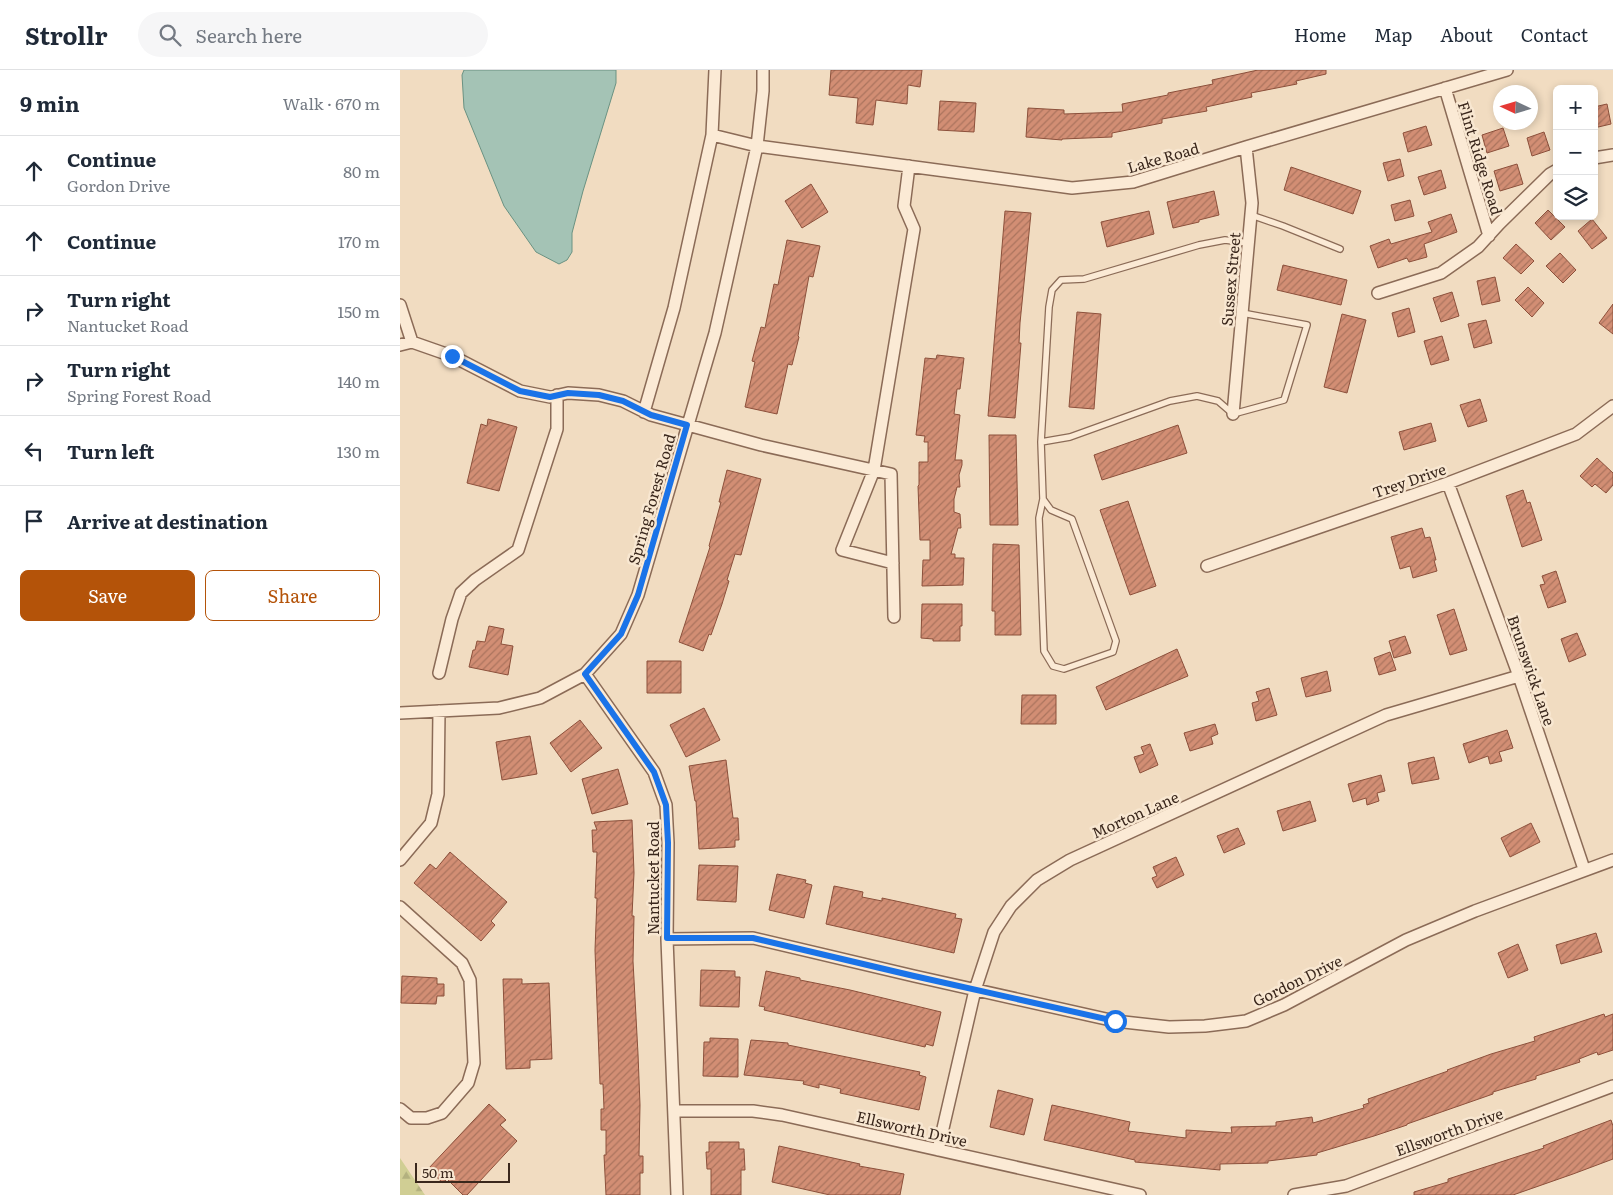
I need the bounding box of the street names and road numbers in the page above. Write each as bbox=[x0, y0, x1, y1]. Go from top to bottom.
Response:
street label: Flint Ridge Road bbox=[1453, 98, 1509, 218]
street label: Lake Road bbox=[1124, 136, 1202, 178]
street label: Sussex Street bbox=[1214, 231, 1246, 327]
street label: Spring Forest Road bbox=[621, 431, 681, 567]
street label: Trey Drive bbox=[1369, 457, 1449, 503]
street label: Brunswick Lane bbox=[1502, 612, 1562, 729]
street label: Morton Lane bbox=[1088, 784, 1182, 843]
street label: Nantucket Road bbox=[641, 821, 664, 935]
street label: Gordon Drive bbox=[1248, 948, 1346, 1012]
street label: Ellsworth Drive bbox=[1392, 1101, 1506, 1161]
street label: Ellsworth Drive bbox=[854, 1104, 970, 1152]

